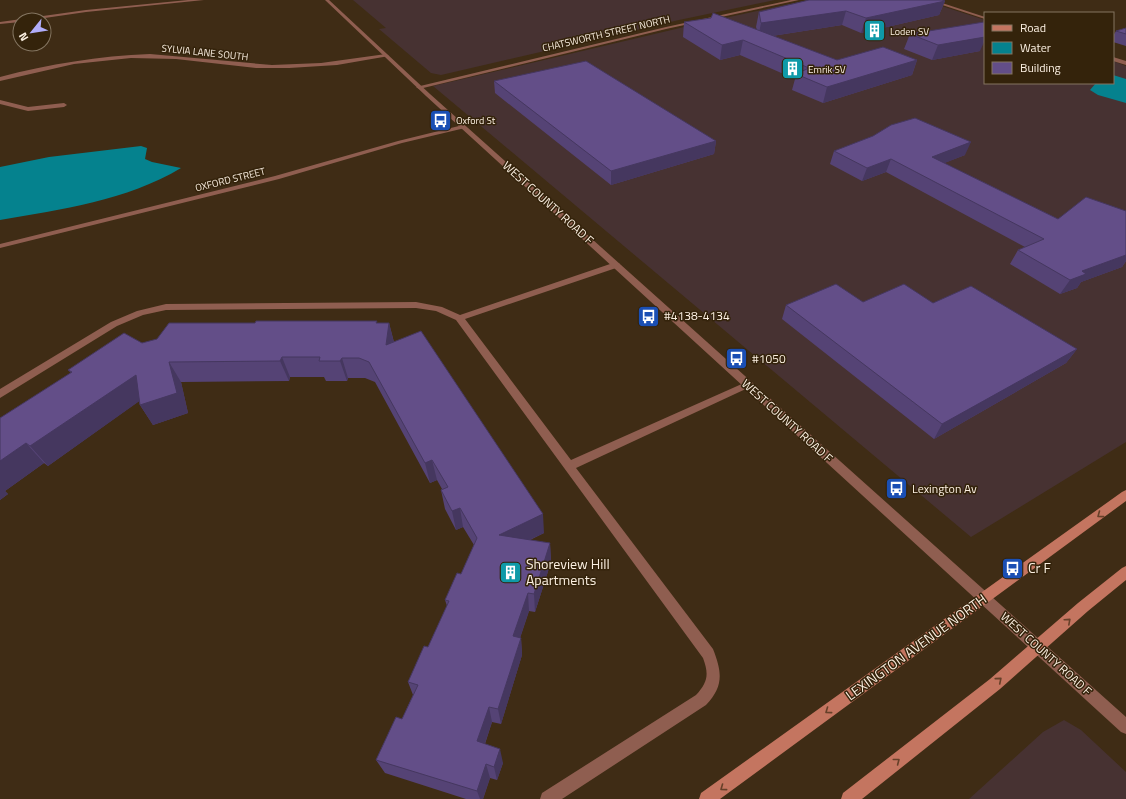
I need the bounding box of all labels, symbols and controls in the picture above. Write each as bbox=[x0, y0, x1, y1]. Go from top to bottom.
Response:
street label: CHATSWORTH STREET NORTH bbox=[541, 11, 672, 56]
north arrow bbox=[12, 12, 52, 52]
legend bbox=[984, 12, 1114, 84]
building icon: Loden SV bbox=[862, 18, 888, 44]
text: Road bbox=[1020, 18, 1046, 37]
place label: Loden SV bbox=[890, 24, 929, 39]
text: N bbox=[15, 30, 32, 44]
text: Water bbox=[1020, 38, 1051, 57]
street label: SYLVIA LANE SOUTH bbox=[161, 40, 249, 65]
building icon: Emrik SV bbox=[780, 56, 806, 82]
text: Building bbox=[1020, 58, 1061, 77]
place label: Emrik SV bbox=[808, 62, 846, 77]
bus stop icon: Oxford St bbox=[428, 107, 454, 133]
place label: Oxford St bbox=[456, 113, 496, 128]
street label: WEST COUNTY ROAD F bbox=[498, 156, 598, 249]
street label: OXFORD STREET bbox=[194, 163, 267, 195]
bus stop icon: #4138-4134 bbox=[635, 303, 661, 329]
place label: #4138-4134 bbox=[664, 306, 730, 325]
bus stop icon: #1050 bbox=[723, 346, 749, 372]
place label: #1050 bbox=[752, 349, 786, 368]
street label: WEST COUNTY ROAD F bbox=[737, 374, 837, 467]
bus stop icon: Lexington Av bbox=[883, 476, 909, 502]
place label: Lexington Av bbox=[912, 479, 977, 498]
one-way arrow bbox=[1097, 510, 1104, 517]
place label: Shoreview Hill Apartments bbox=[526, 553, 610, 590]
bus stop icon: Cr F bbox=[999, 555, 1025, 581]
place label: Cr F bbox=[1028, 557, 1051, 578]
building icon: Shoreview Hill Apartments bbox=[497, 559, 523, 585]
street label: LEXINGTON AVENUE NORTH bbox=[841, 588, 991, 705]
street label: WEST COUNTY ROAD F bbox=[996, 607, 1096, 700]
one-way arrow bbox=[1063, 618, 1071, 625]
one-way arrow bbox=[994, 678, 1001, 685]
one-way arrow bbox=[825, 706, 832, 713]
one-way arrow bbox=[892, 759, 899, 766]
one-way arrow bbox=[720, 783, 727, 790]

